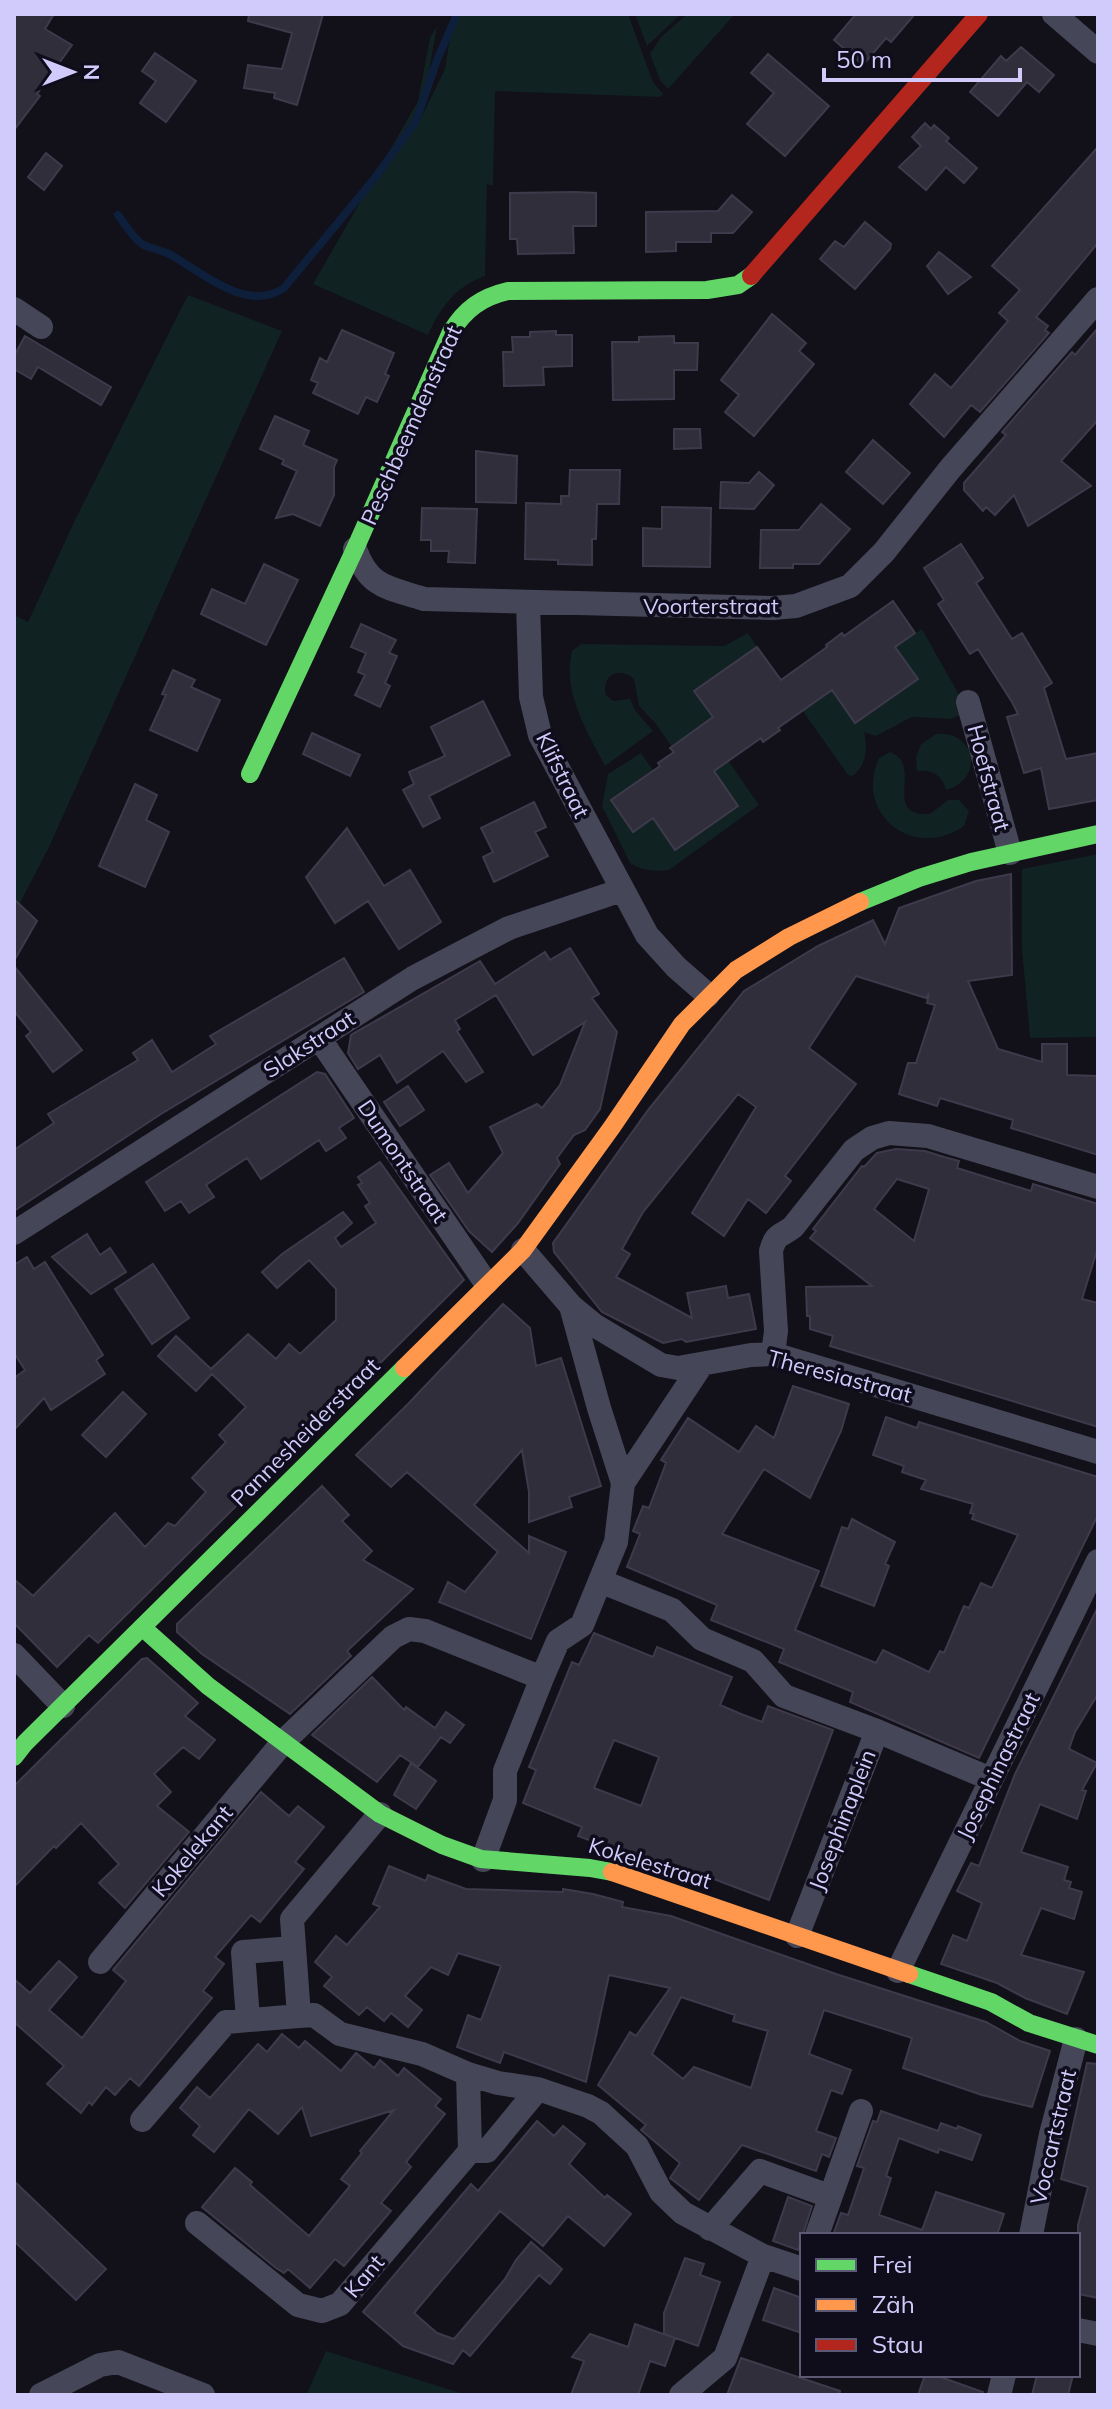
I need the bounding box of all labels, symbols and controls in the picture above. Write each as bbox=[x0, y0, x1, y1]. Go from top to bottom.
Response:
north arrow bbox=[32, 32, 112, 112]
scale bar bbox=[824, 32, 1020, 82]
text: 50 m bbox=[836, 44, 892, 74]
text: N bbox=[78, 64, 106, 80]
street label: Peschbeemdenstraat bbox=[354, 321, 468, 529]
street label: Voorterstraat bbox=[643, 592, 779, 620]
street label: Hoefstraat bbox=[961, 722, 1017, 835]
street label: Klifstraat bbox=[530, 727, 596, 823]
street label: Slakstraat bbox=[258, 1004, 360, 1084]
street label: Dumontstraat bbox=[352, 1094, 454, 1228]
street label: Theresiastraat bbox=[765, 1343, 915, 1409]
street label: Pannesheiderstraat bbox=[225, 1351, 386, 1512]
street label: Josephinastraat bbox=[950, 1687, 1046, 1844]
street label: Josephinaplein bbox=[802, 1746, 882, 1894]
street label: Kokelekant bbox=[145, 1799, 239, 1903]
street label: Kokelestraat bbox=[585, 1831, 715, 1895]
street label: Voccartstraat bbox=[1024, 2066, 1082, 2207]
legend bbox=[800, 2233, 1080, 2377]
street label: Kant bbox=[338, 2248, 390, 2303]
text: Frei bbox=[872, 2249, 913, 2279]
text: Zäh bbox=[872, 2289, 915, 2319]
text: Stau bbox=[872, 2329, 924, 2359]

